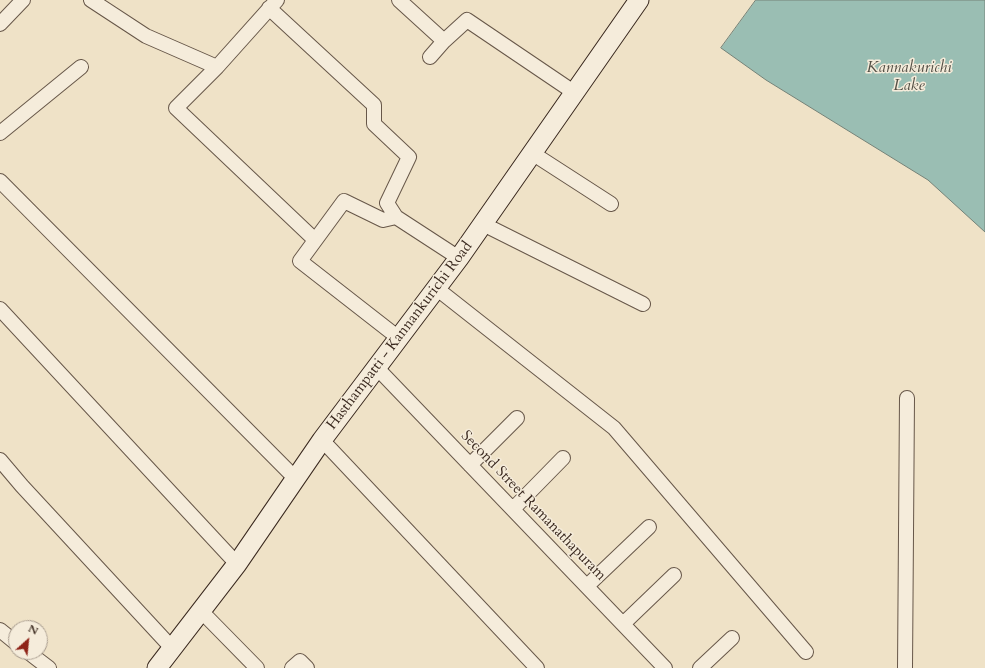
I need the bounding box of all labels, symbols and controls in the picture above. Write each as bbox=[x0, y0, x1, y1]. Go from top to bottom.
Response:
water label: Kannakurichi Lake bbox=[866, 58, 952, 96]
street label: Hasthampatti - Kannankurichi Road bbox=[323, 238, 477, 434]
street label: Second Street Ramanathapuram bbox=[457, 427, 609, 585]
north arrow bbox=[8, 620, 48, 660]
text: N bbox=[26, 621, 41, 639]

